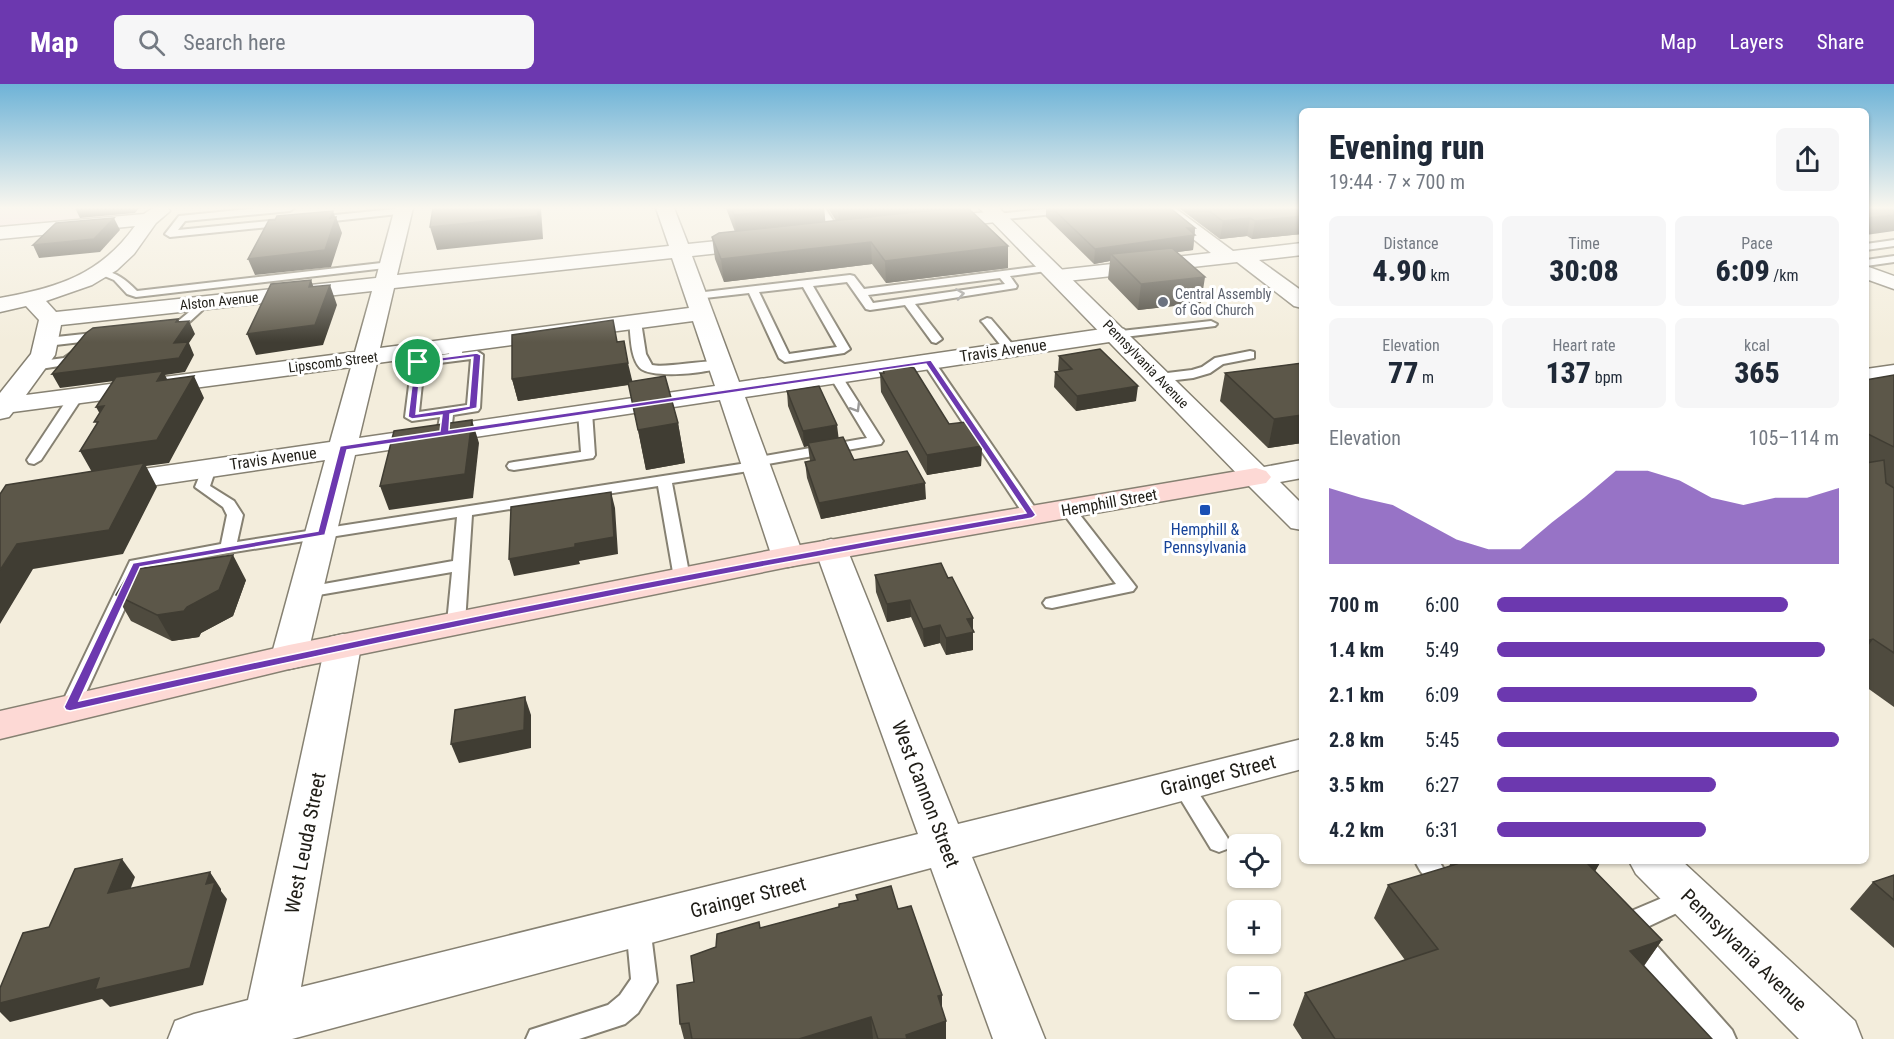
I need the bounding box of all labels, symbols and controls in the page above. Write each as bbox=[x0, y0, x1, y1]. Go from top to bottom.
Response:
search box bbox=[114, 15, 534, 69]
text: Map bbox=[30, 26, 78, 59]
icon: search bbox=[135, 26, 168, 59]
text: Search here bbox=[183, 30, 286, 55]
text: Map bbox=[1660, 30, 1697, 54]
text: Layers bbox=[1730, 30, 1784, 54]
text: Share bbox=[1817, 30, 1864, 54]
text: Evening run bbox=[1329, 128, 1485, 167]
button: share bbox=[1776, 128, 1839, 191]
text: 19:44 · 7 × 700 m bbox=[1329, 170, 1465, 194]
text: Distance bbox=[1383, 234, 1439, 253]
text: Time bbox=[1568, 234, 1600, 253]
text: Pace bbox=[1741, 234, 1773, 253]
text: 4.90 bbox=[1372, 253, 1427, 288]
text: 30:08 bbox=[1549, 253, 1619, 288]
text: 6:09 bbox=[1715, 253, 1770, 288]
text: km bbox=[1427, 266, 1450, 285]
text: /km bbox=[1770, 266, 1799, 285]
place label: Central Assembly of God Church bbox=[1175, 286, 1272, 318]
one-way arrow bbox=[955, 288, 965, 300]
street label: Alston Avenue bbox=[179, 289, 260, 313]
marker: Central Assembly of God Church bbox=[1156, 295, 1170, 309]
street label: Pennsylvania Avenue bbox=[1100, 317, 1192, 412]
street label: Travis Avenue bbox=[958, 335, 1048, 366]
pin bbox=[392, 336, 443, 387]
text: Elevation bbox=[1382, 336, 1440, 355]
text: Heart rate bbox=[1552, 336, 1616, 355]
text: kcal bbox=[1744, 336, 1770, 355]
icon: arrive bbox=[401, 345, 434, 378]
street label: Lipscomb Street bbox=[287, 349, 379, 375]
text: 77 bbox=[1388, 355, 1418, 390]
text: 137 bbox=[1545, 355, 1591, 390]
text: 365 bbox=[1734, 355, 1780, 390]
text: m bbox=[1418, 368, 1434, 387]
text: bpm bbox=[1591, 368, 1623, 387]
one-way arrow bbox=[848, 402, 860, 412]
text: Elevation bbox=[1329, 426, 1401, 450]
text: 105–114 m bbox=[1749, 426, 1839, 450]
street label: Travis Avenue bbox=[228, 443, 318, 474]
street label: Hemphill Street bbox=[1060, 485, 1159, 520]
marker: Hemphill & Pennsylvania bbox=[1198, 503, 1212, 517]
place label: Hemphill & Pennsylvania bbox=[1164, 520, 1246, 557]
text: 700 m bbox=[1329, 593, 1379, 617]
text: 6:00 bbox=[1425, 593, 1459, 617]
text: 1.4 km bbox=[1329, 638, 1384, 662]
text: 5:49 bbox=[1425, 638, 1459, 662]
text: 2.1 km bbox=[1329, 683, 1384, 707]
text: 6:09 bbox=[1425, 683, 1459, 707]
street label: West Cannon Street bbox=[887, 717, 965, 871]
text: 2.8 km bbox=[1329, 728, 1384, 752]
text: 5:45 bbox=[1425, 728, 1459, 752]
street label: Grainger Street bbox=[1158, 749, 1278, 801]
street label: West Leuda Street bbox=[280, 770, 330, 916]
text: 3.5 km bbox=[1329, 773, 1384, 797]
text: 6:27 bbox=[1425, 773, 1459, 797]
text: 4.2 km bbox=[1329, 818, 1384, 842]
text: 6:31 bbox=[1425, 818, 1459, 842]
map controls bbox=[1227, 834, 1281, 1020]
button: locate bbox=[1227, 834, 1281, 888]
street label: Grainger Street bbox=[688, 871, 808, 923]
street label: Pennsylvania Avenue bbox=[1676, 884, 1812, 1016]
button: + bbox=[1227, 900, 1281, 954]
button: − bbox=[1227, 966, 1281, 1020]

